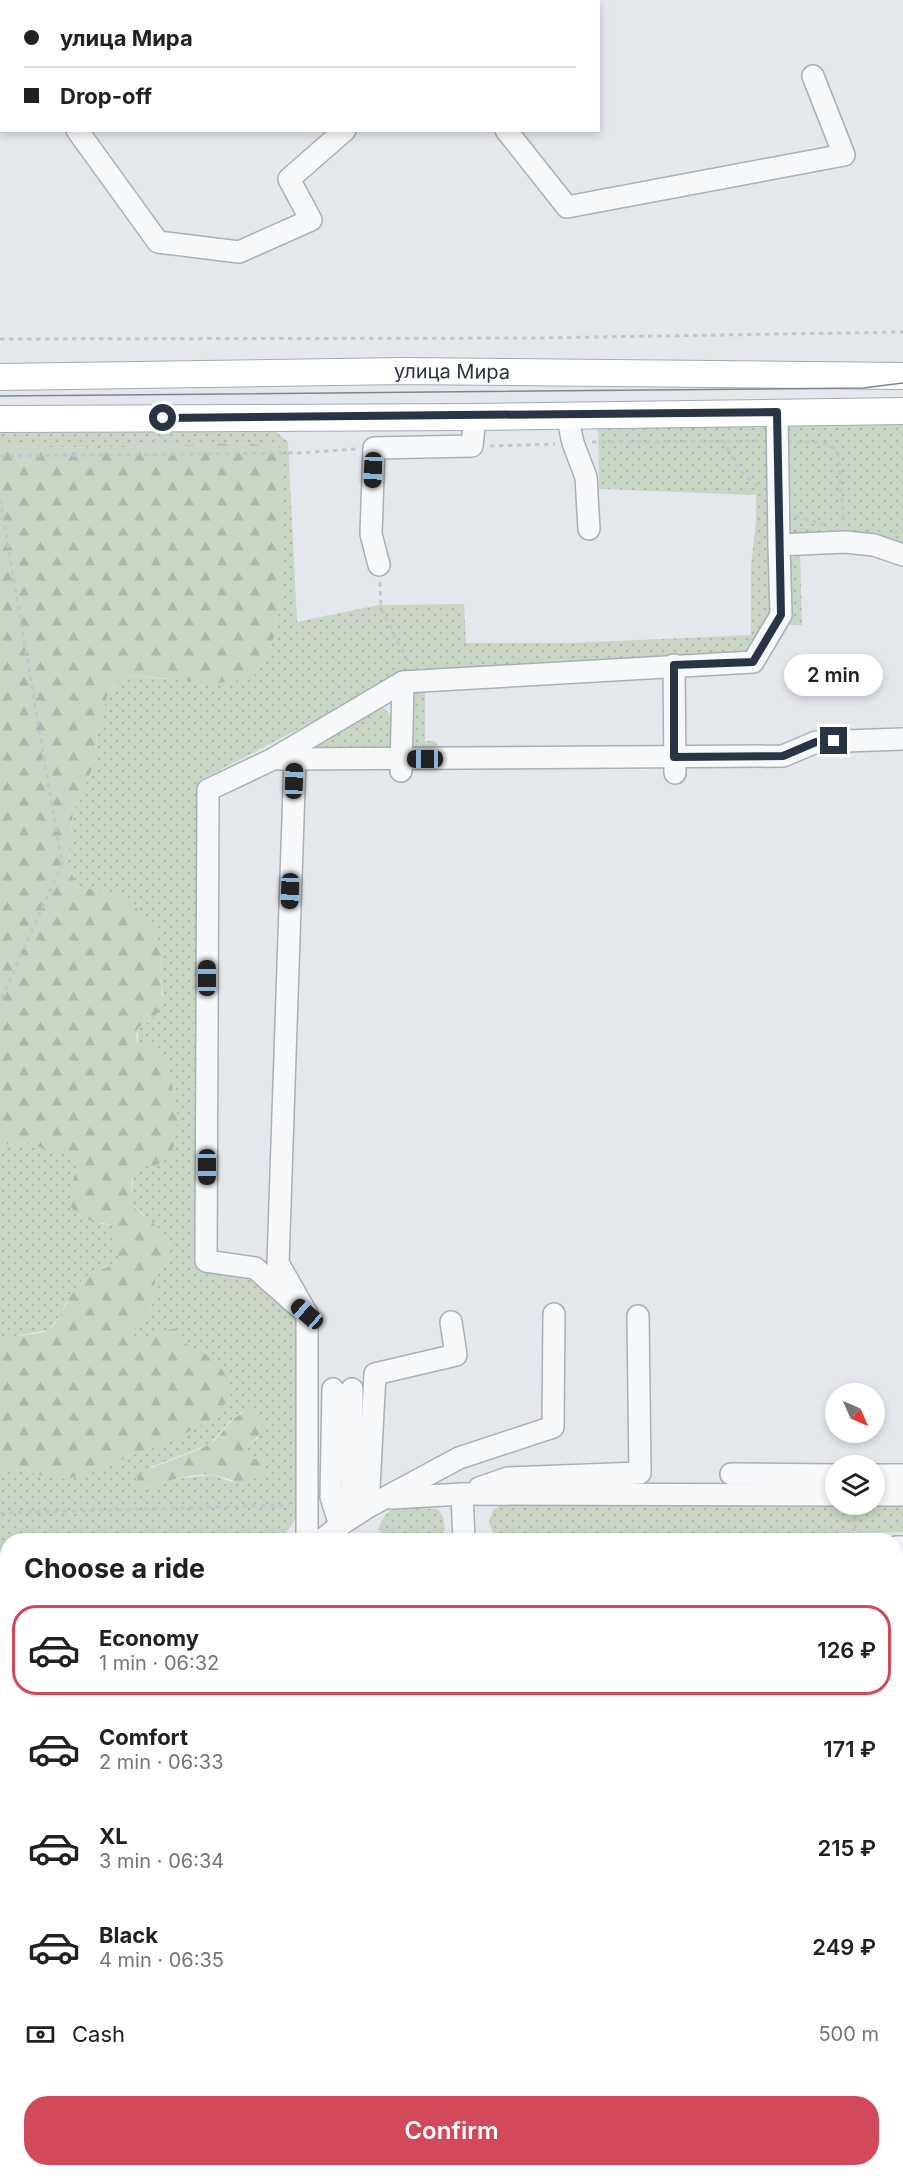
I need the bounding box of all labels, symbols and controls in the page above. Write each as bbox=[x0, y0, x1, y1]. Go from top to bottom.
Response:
text: улица Мира bbox=[60, 25, 193, 51]
text: Drop-off bbox=[60, 83, 152, 109]
street label: улица Мира bbox=[394, 359, 510, 384]
route start bbox=[149, 404, 176, 431]
car bbox=[363, 452, 383, 488]
callout: 2 min bbox=[784, 654, 884, 696]
text: 2 min bbox=[807, 663, 860, 687]
route end bbox=[820, 727, 847, 754]
car bbox=[407, 750, 443, 768]
car bbox=[284, 763, 304, 799]
car bbox=[280, 873, 300, 909]
car bbox=[198, 960, 216, 996]
car bbox=[198, 1149, 216, 1185]
car bbox=[288, 1295, 326, 1333]
north arrow bbox=[825, 1383, 885, 1443]
map controls bbox=[825, 1383, 885, 1515]
button: layers bbox=[825, 1455, 885, 1515]
text: Choose a ride bbox=[24, 1552, 205, 1585]
icon: car bbox=[27, 1623, 81, 1677]
text: Economy bbox=[99, 1625, 199, 1651]
text: 126 ₽ bbox=[817, 1637, 876, 1663]
text: 1 min · 06:32 bbox=[99, 1651, 219, 1675]
icon: car bbox=[27, 1722, 81, 1776]
text: Comfort bbox=[99, 1724, 188, 1750]
text: 171 ₽ bbox=[823, 1736, 876, 1762]
text: 2 min · 06:33 bbox=[99, 1750, 224, 1774]
icon: car bbox=[27, 1821, 81, 1875]
text: XL bbox=[99, 1823, 128, 1849]
text: 215 ₽ bbox=[818, 1835, 876, 1861]
text: 3 min · 06:34 bbox=[99, 1849, 224, 1873]
icon: car bbox=[27, 1920, 81, 1974]
text: Black bbox=[99, 1922, 158, 1948]
text: 249 ₽ bbox=[812, 1934, 876, 1960]
text: 4 min · 06:35 bbox=[99, 1948, 224, 1972]
icon: cash bbox=[24, 2018, 57, 2051]
text: Cash bbox=[72, 2021, 125, 2047]
text: 500 m bbox=[818, 2022, 879, 2046]
button: Confirm bbox=[24, 2096, 879, 2165]

